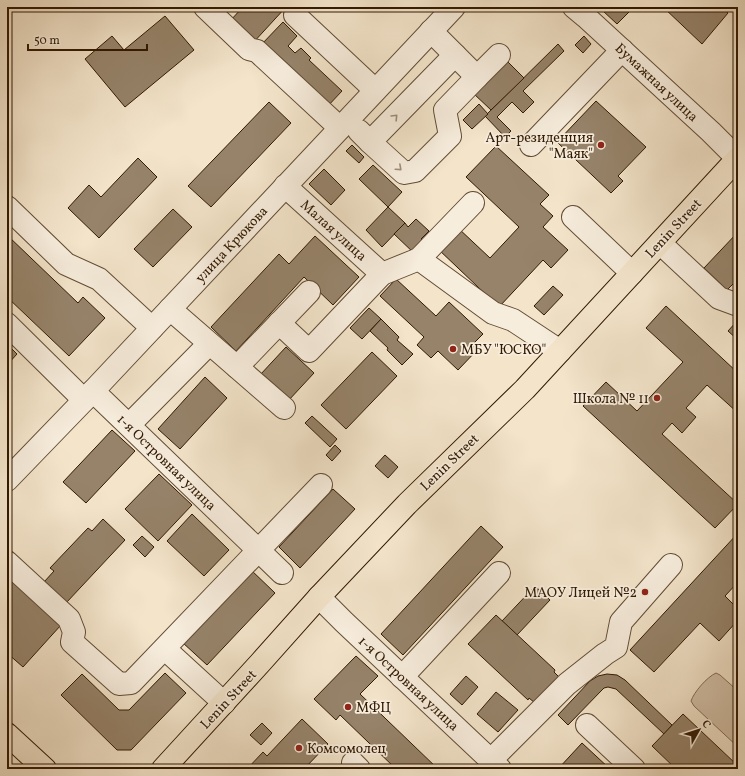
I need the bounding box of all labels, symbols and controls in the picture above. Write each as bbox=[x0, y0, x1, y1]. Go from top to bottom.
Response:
scale bar bbox=[28, 26, 147, 52]
text: 50 m bbox=[34, 33, 60, 49]
street label: Бумажная улица bbox=[610, 39, 702, 127]
one-way arrow bbox=[390, 114, 398, 122]
place label: Арт-резиденция "Маяк" bbox=[485, 129, 593, 164]
marker: Арт-резиденция "Маяк" bbox=[596, 140, 606, 150]
one-way arrow bbox=[394, 164, 402, 171]
street label: Lenin Street bbox=[642, 195, 707, 263]
street label: Малая улица bbox=[296, 196, 370, 266]
street label: улица Крюкова bbox=[192, 202, 273, 288]
place label: МБУ "ЮСКО" bbox=[461, 341, 546, 360]
marker: МБУ "ЮСКО" bbox=[448, 344, 458, 354]
place label: Школа № 11 bbox=[573, 390, 649, 409]
marker: Школа № 11 bbox=[652, 393, 662, 403]
street label: 1-я Островная улица bbox=[112, 411, 220, 516]
street label: Lenin Street bbox=[417, 430, 484, 496]
place label: МАОУ Лицей №2 bbox=[524, 584, 637, 603]
marker: МАОУ Лицей №2 bbox=[640, 587, 650, 597]
street label: 1-я Островная улица bbox=[353, 632, 462, 736]
street label: Lenin Street bbox=[197, 666, 262, 734]
place label: МФЦ bbox=[356, 699, 391, 718]
marker: МФЦ bbox=[343, 702, 353, 712]
north arrow bbox=[679, 710, 719, 750]
text: С bbox=[698, 717, 714, 732]
place label: Комсомолец bbox=[307, 740, 387, 759]
marker: Комсомолец bbox=[294, 743, 304, 753]

